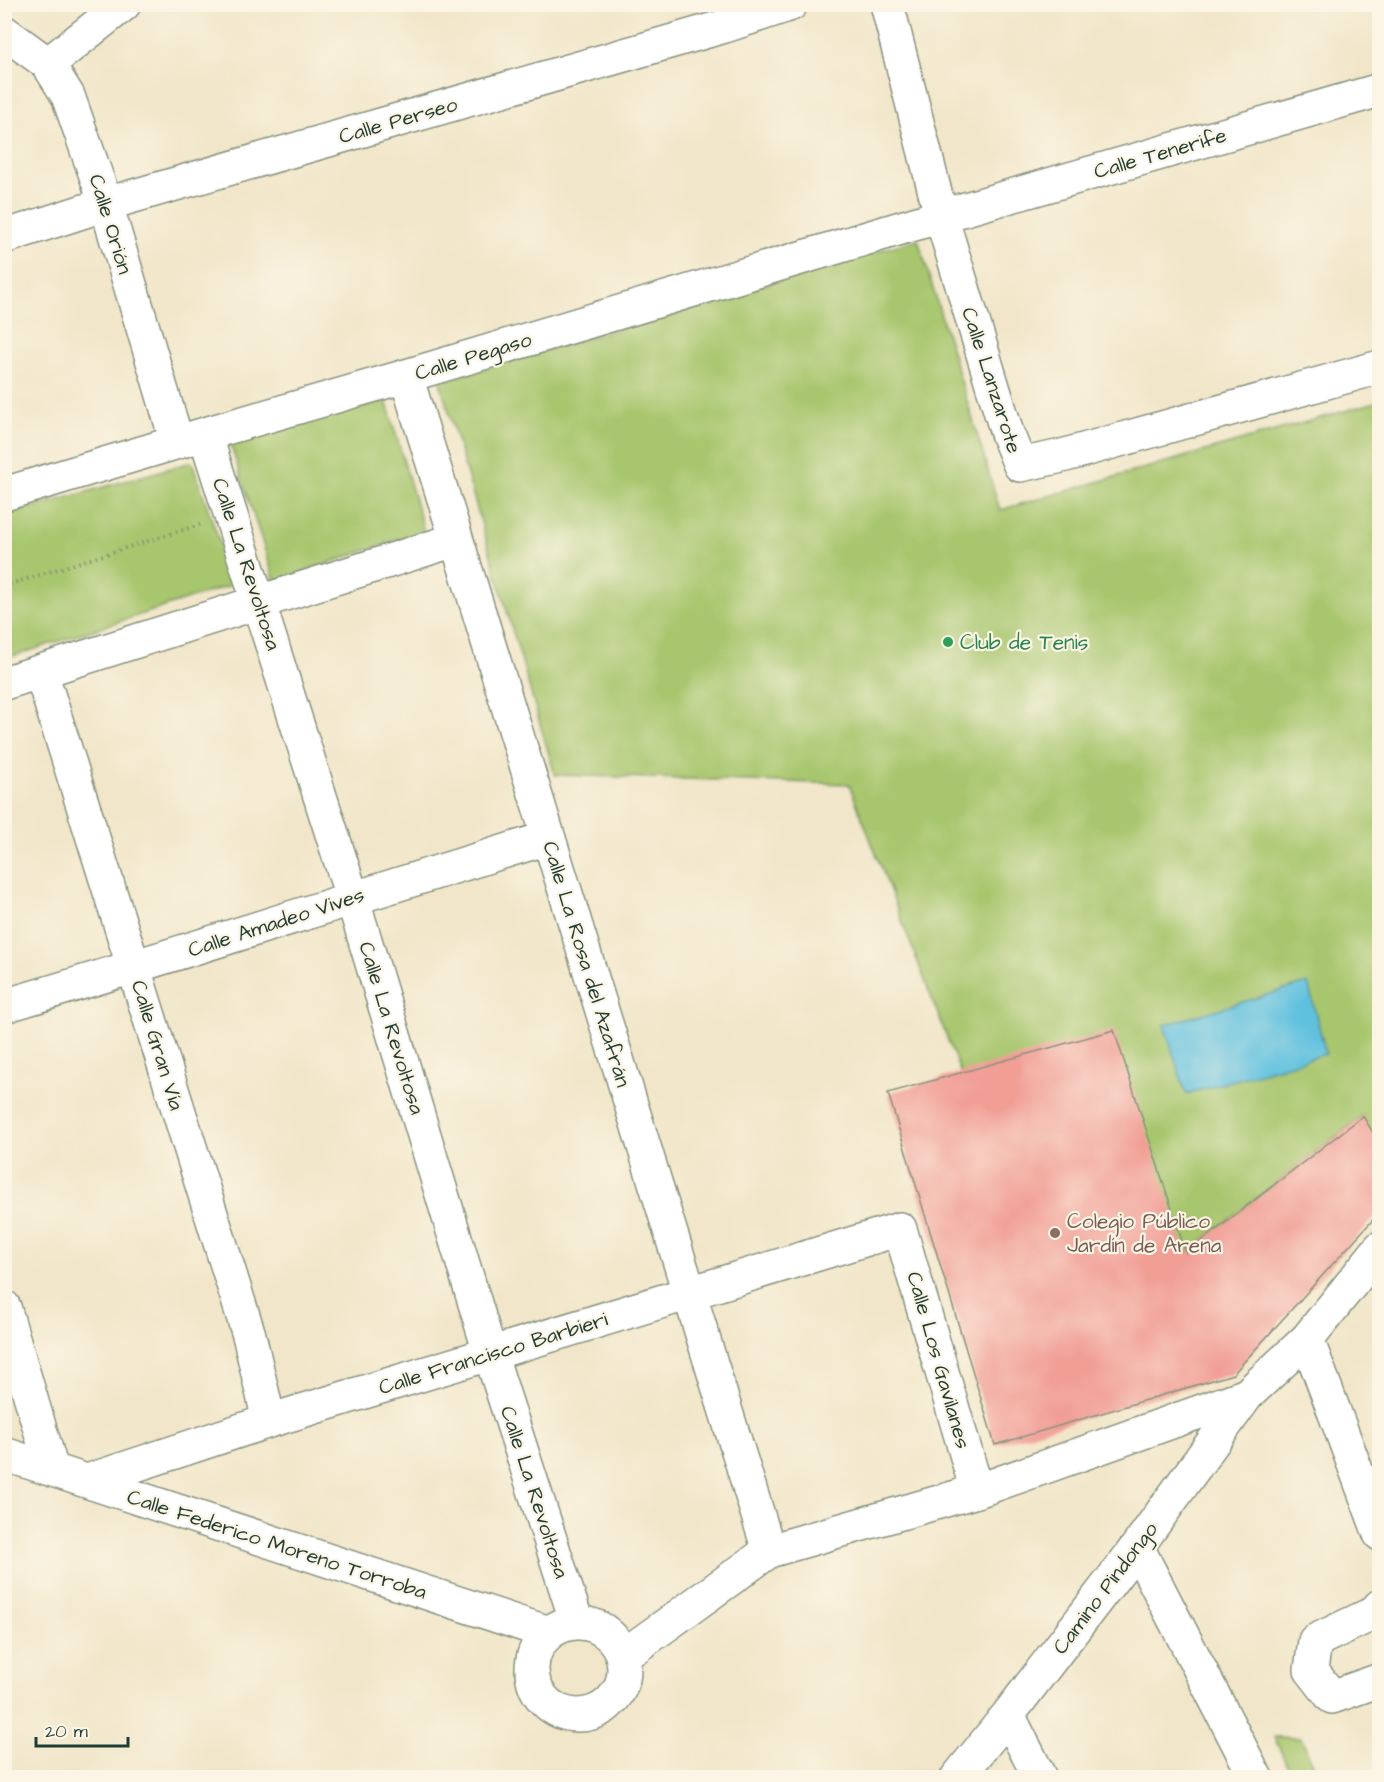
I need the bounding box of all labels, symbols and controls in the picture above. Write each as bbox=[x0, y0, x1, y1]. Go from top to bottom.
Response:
street label: Calle Perseo bbox=[336, 90, 461, 151]
street label: Calle Tenerife bbox=[1090, 121, 1230, 186]
street label: Calle Orión bbox=[82, 171, 139, 278]
street label: Calle Lanzarote bbox=[954, 303, 1029, 457]
street label: Calle Pegaso bbox=[411, 325, 536, 390]
street label: Calle La Revoltosa bbox=[205, 474, 288, 654]
place label: Club de Tenis bbox=[960, 628, 1088, 657]
marker: Club de Tenis bbox=[941, 635, 955, 649]
street label: Calle La Rosa del Azafrán bbox=[535, 838, 638, 1091]
street label: Calle Amadeo Vives bbox=[184, 880, 368, 965]
street label: Calle La Revoltosa bbox=[351, 938, 432, 1118]
street label: Calle Gran Vía bbox=[124, 977, 191, 1114]
place label: Colegio Público Jardín de Arena bbox=[1067, 1207, 1222, 1260]
marker: Colegio Público Jardín de Arena bbox=[1048, 1226, 1062, 1240]
street label: Calle Los Gavilanes bbox=[899, 1268, 978, 1452]
street label: Calle Francisco Barbieri bbox=[375, 1305, 611, 1402]
street label: Calle La Revoltosa bbox=[493, 1402, 576, 1582]
street label: Calle Federico Moreno Torroba bbox=[123, 1482, 431, 1607]
street label: Camino Pindongo bbox=[1046, 1516, 1166, 1662]
scale bar bbox=[36, 1710, 128, 1748]
text: 20 m bbox=[45, 1719, 88, 1744]

